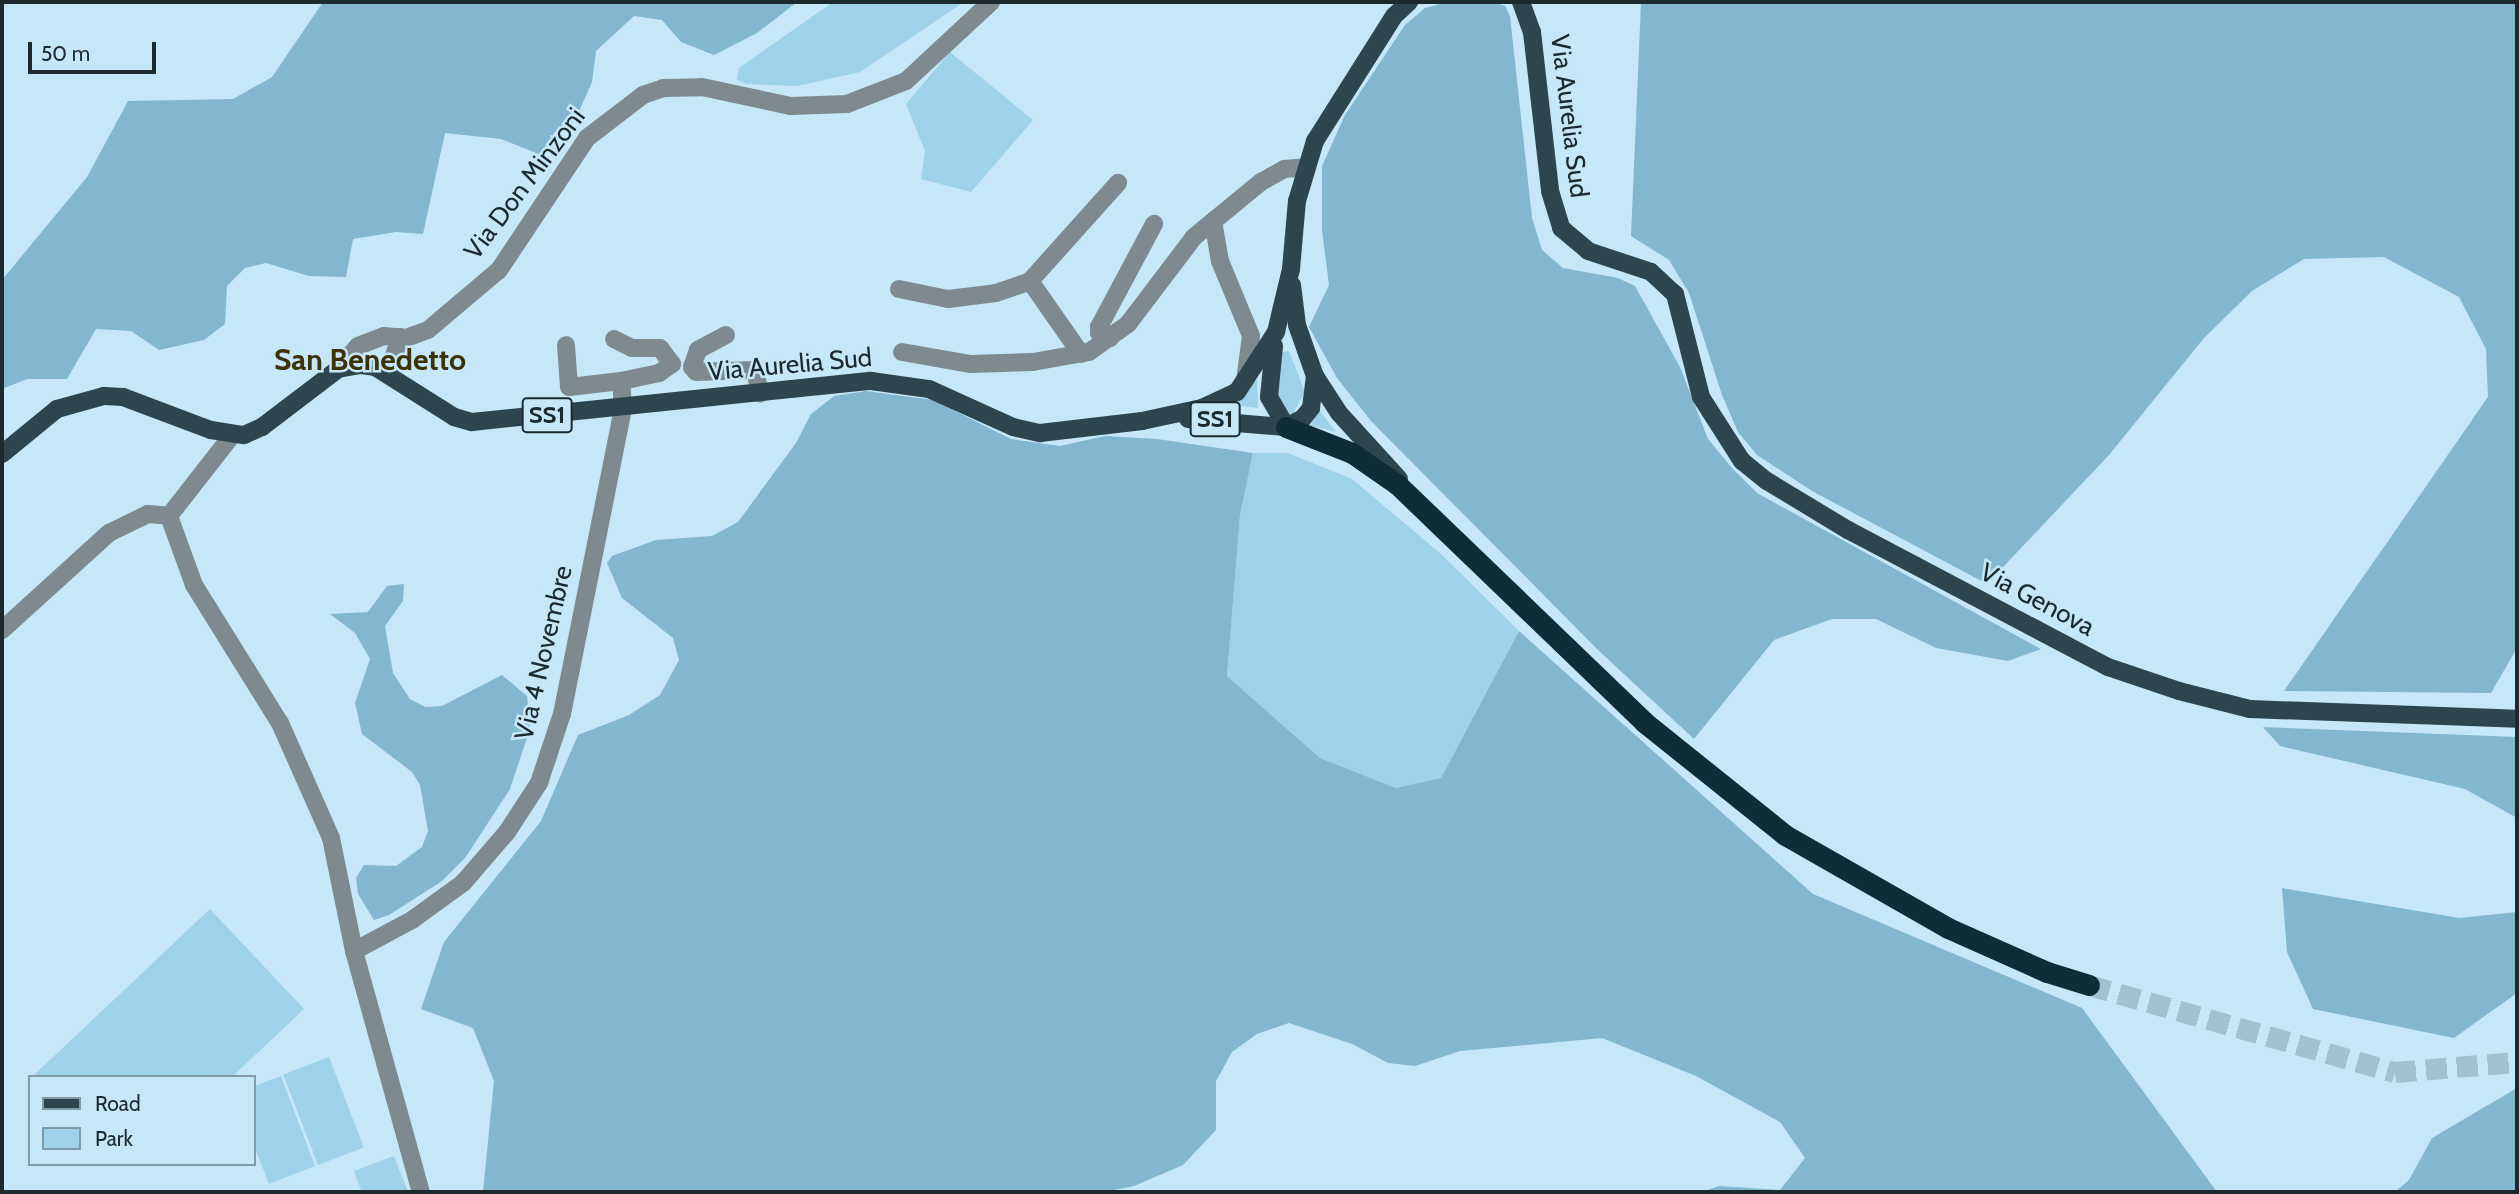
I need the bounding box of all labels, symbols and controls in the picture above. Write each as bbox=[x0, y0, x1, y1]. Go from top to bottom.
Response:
scale bar bbox=[32, 28, 159, 72]
street label: Via Aurelia Sud bbox=[1543, 32, 1595, 200]
text: 50 m bbox=[41, 41, 90, 66]
street label: Via Don Minzoni bbox=[458, 102, 592, 266]
district label: San Benedetto bbox=[274, 342, 466, 378]
street label: Via Aurelia Sud bbox=[707, 342, 873, 388]
road number: SS1 bbox=[521, 394, 573, 436]
road number: SS1 bbox=[1189, 398, 1241, 440]
street label: Via Genova bbox=[1974, 557, 2100, 643]
street label: Via 4 Novembre bbox=[509, 563, 579, 743]
legend bbox=[28, 1075, 256, 1166]
text: Road bbox=[95, 1091, 141, 1116]
text: Park bbox=[95, 1126, 133, 1151]

